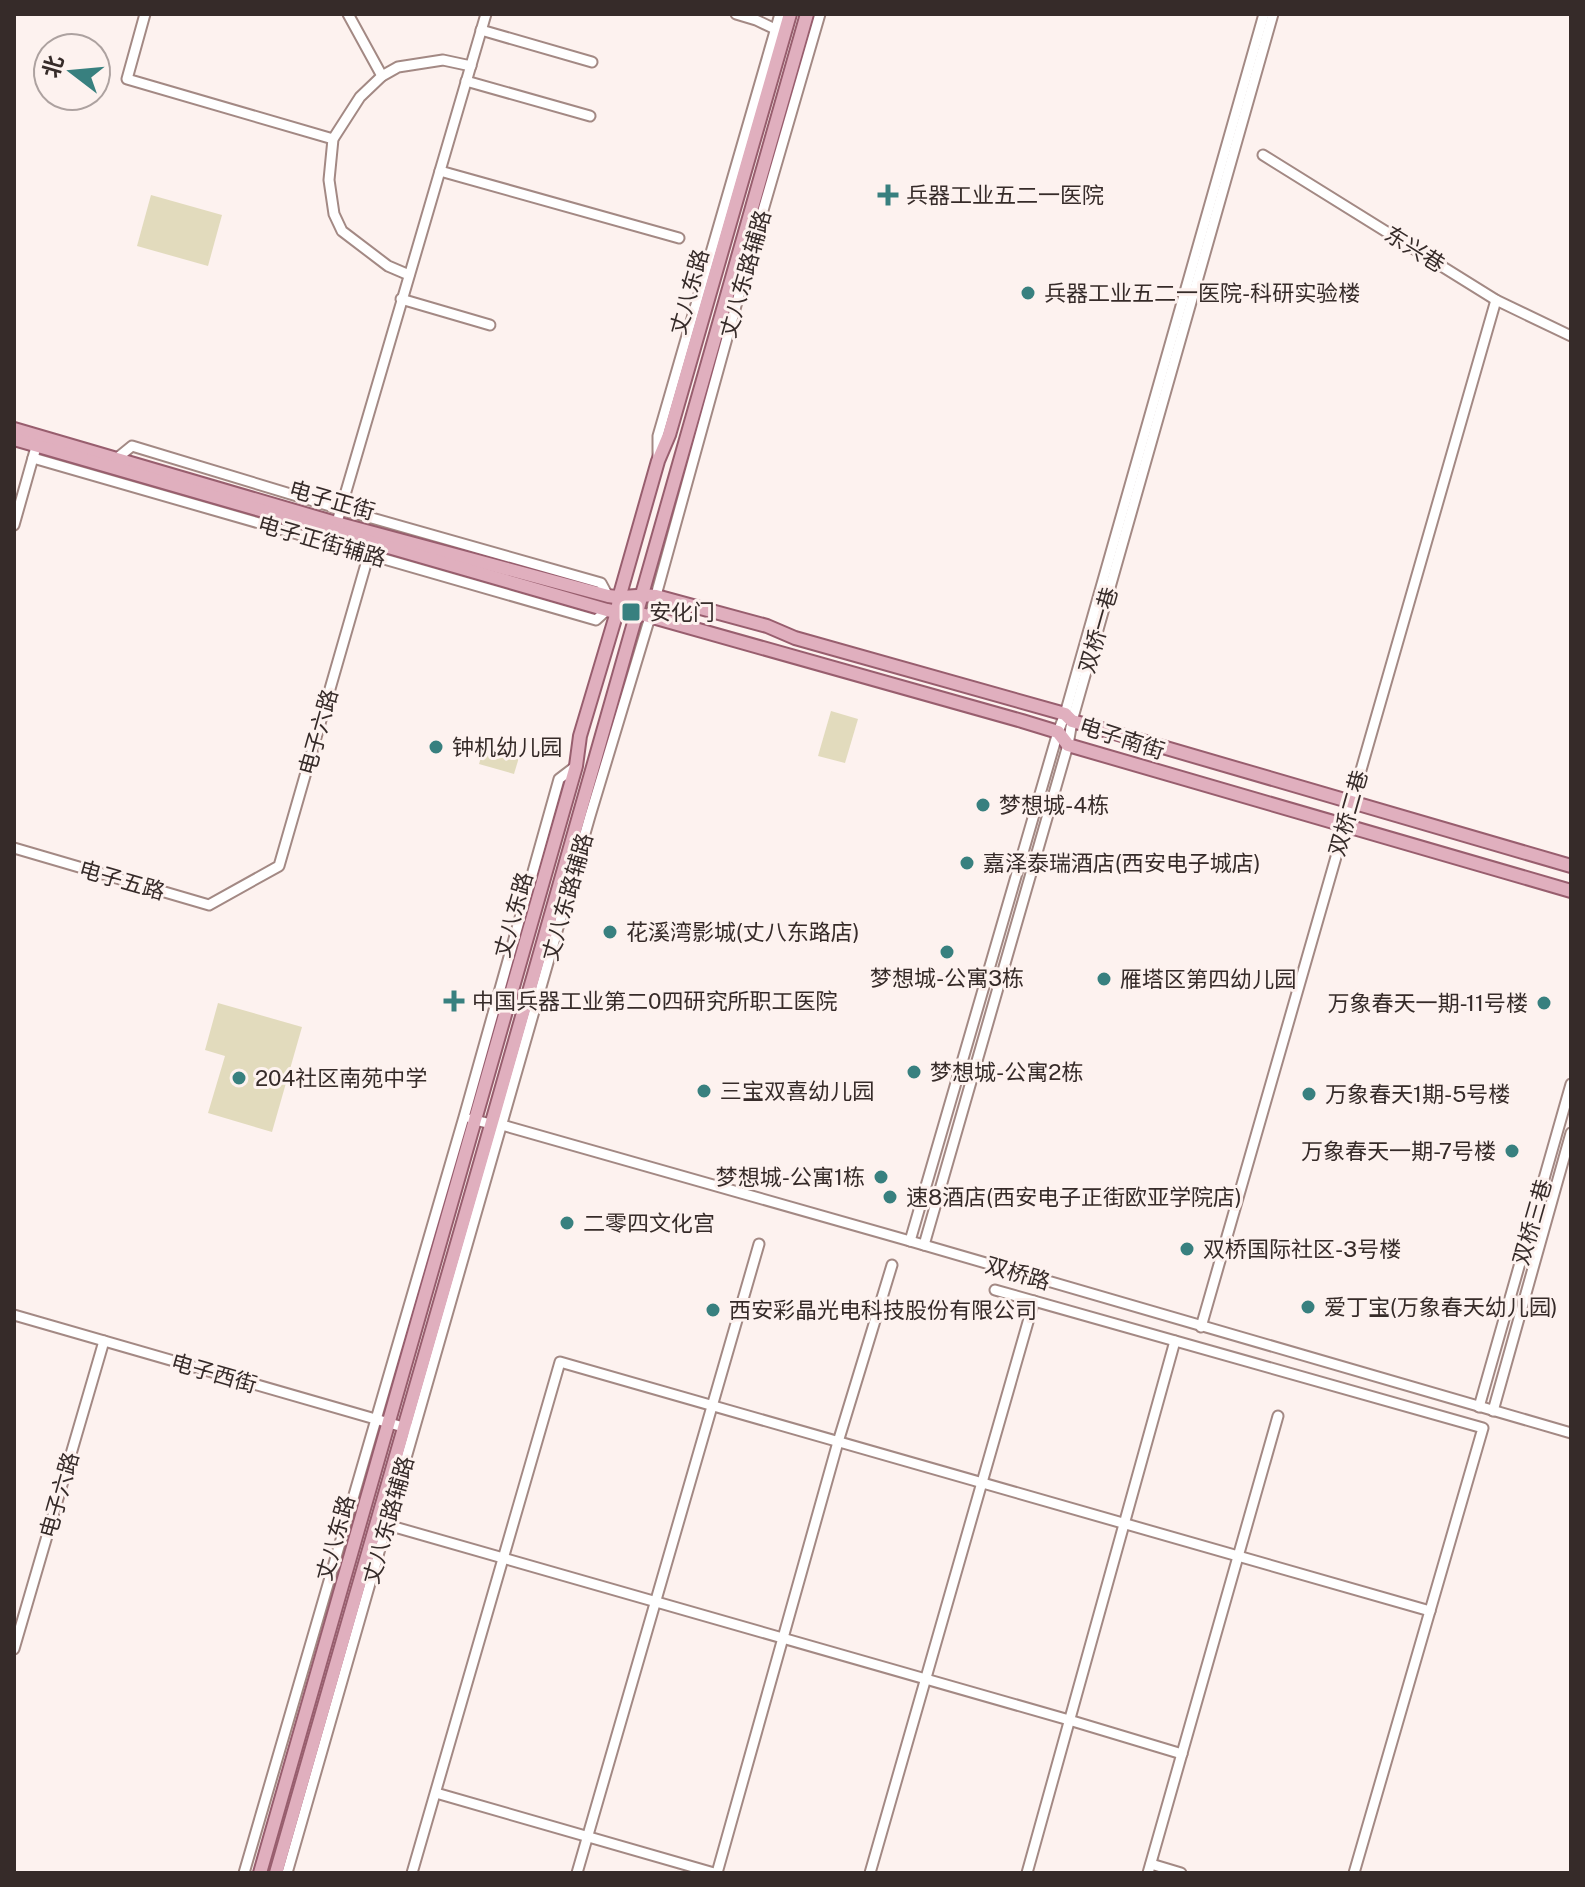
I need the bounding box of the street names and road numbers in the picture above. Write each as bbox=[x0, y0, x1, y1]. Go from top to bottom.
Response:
street label: 丈八东路辅路 bbox=[714, 207, 776, 341]
street label: 东兴巷 bbox=[1380, 220, 1450, 278]
street label: 丈八东路 bbox=[664, 246, 714, 338]
street label: 电子正街 bbox=[286, 475, 378, 525]
street label: 电子正街辅路 bbox=[255, 510, 389, 572]
street label: 双桥一巷 bbox=[1073, 584, 1123, 676]
street label: 电子六路 bbox=[293, 686, 343, 778]
street label: 电子南街 bbox=[1076, 712, 1168, 764]
street label: 双桥二巷 bbox=[1323, 767, 1373, 859]
street label: 丈八东路辅路 bbox=[536, 830, 598, 964]
street label: 电子五路 bbox=[76, 855, 168, 905]
street label: 丈八东路 bbox=[488, 869, 538, 961]
street label: 双桥三巷 bbox=[1507, 1176, 1557, 1268]
street label: 双桥路 bbox=[983, 1251, 1053, 1295]
street label: 电子西街 bbox=[168, 1348, 260, 1398]
street label: 电子六路 bbox=[34, 1449, 84, 1541]
street label: 丈八东路辅路 bbox=[357, 1453, 419, 1587]
street label: 丈八东路 bbox=[310, 1492, 360, 1584]

